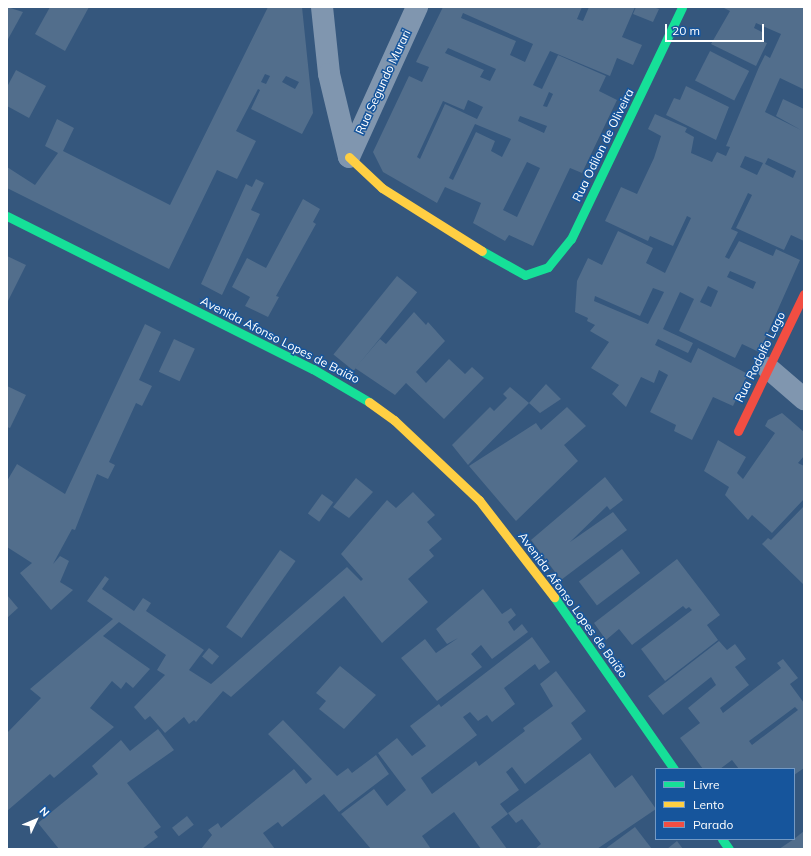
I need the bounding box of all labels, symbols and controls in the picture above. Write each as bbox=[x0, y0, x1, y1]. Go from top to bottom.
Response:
scale bar bbox=[667, 16, 766, 42]
text: 20 m bbox=[672, 23, 700, 38]
street label: Rua Segundo Murari bbox=[352, 27, 414, 137]
street label: Rua Odilon de Oliveira bbox=[569, 86, 637, 204]
street label: Avenida Afonso Lopes de Baião bbox=[198, 294, 362, 386]
street label: Rua Rodolfo Lago bbox=[732, 309, 788, 405]
street label: Avenida Afonso Lopes de Baião bbox=[515, 529, 631, 681]
legend bbox=[655, 768, 795, 840]
text: Livre bbox=[693, 777, 720, 792]
text: Lento bbox=[693, 797, 724, 812]
north arrow bbox=[16, 800, 56, 840]
text: N bbox=[37, 804, 53, 820]
text: Parado bbox=[693, 817, 733, 832]

